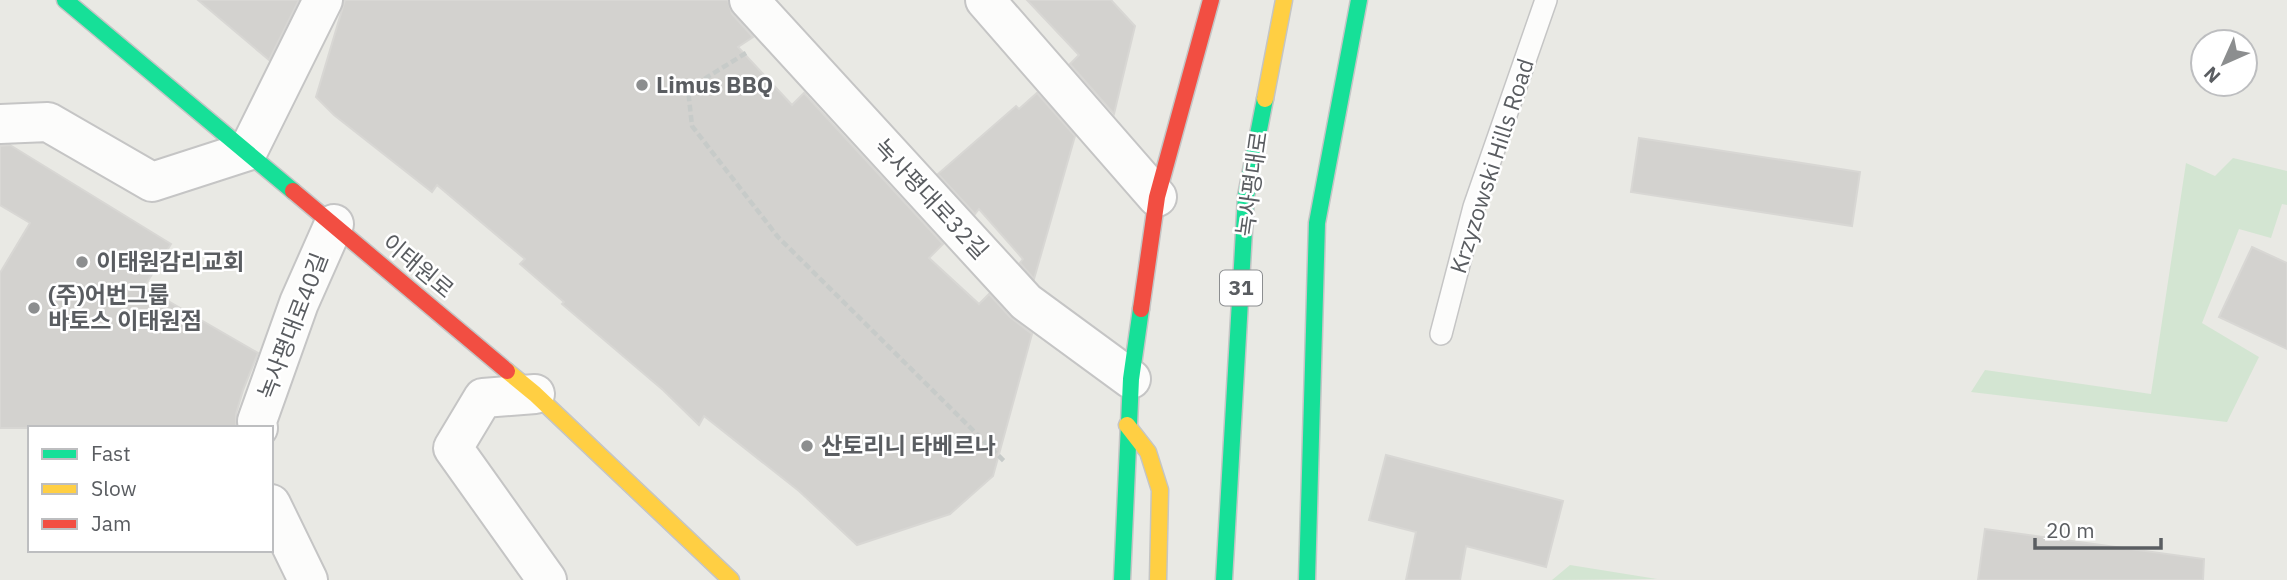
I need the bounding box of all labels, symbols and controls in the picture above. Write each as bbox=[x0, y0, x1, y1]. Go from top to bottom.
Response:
north arrow bbox=[2189, 28, 2259, 98]
street label: Krzyzowski Hills Road bbox=[1442, 54, 1540, 277]
text: N bbox=[2199, 62, 2225, 88]
place label: Limus BBQ bbox=[656, 69, 773, 99]
marker: Limus BBQ bbox=[634, 77, 650, 93]
street label: 녹사평대로 bbox=[1229, 129, 1273, 238]
street label: 녹사평대로32길 bbox=[868, 132, 995, 265]
street label: 이태원로 bbox=[377, 227, 461, 304]
place label: 이태원감리교회 bbox=[96, 246, 244, 276]
street label: 녹사평대로40길 bbox=[250, 248, 334, 403]
marker: 이태원감리교회 bbox=[74, 254, 90, 270]
road number: 31 bbox=[1220, 270, 1262, 306]
place label: (주)어번그룹 바토스 이태원점 bbox=[48, 279, 202, 335]
marker: (주)어번그룹 바토스 이태원점 bbox=[26, 300, 42, 316]
legend bbox=[28, 426, 273, 552]
place label: 산토리니 타베르나 bbox=[821, 430, 996, 460]
marker: 산토리니 타베르나 bbox=[799, 438, 815, 454]
text: Fast bbox=[91, 439, 131, 467]
text: Slow bbox=[91, 474, 137, 502]
scale bar bbox=[2035, 506, 2161, 550]
text: Jam bbox=[91, 509, 131, 537]
text: 20 m bbox=[2046, 516, 2095, 544]

